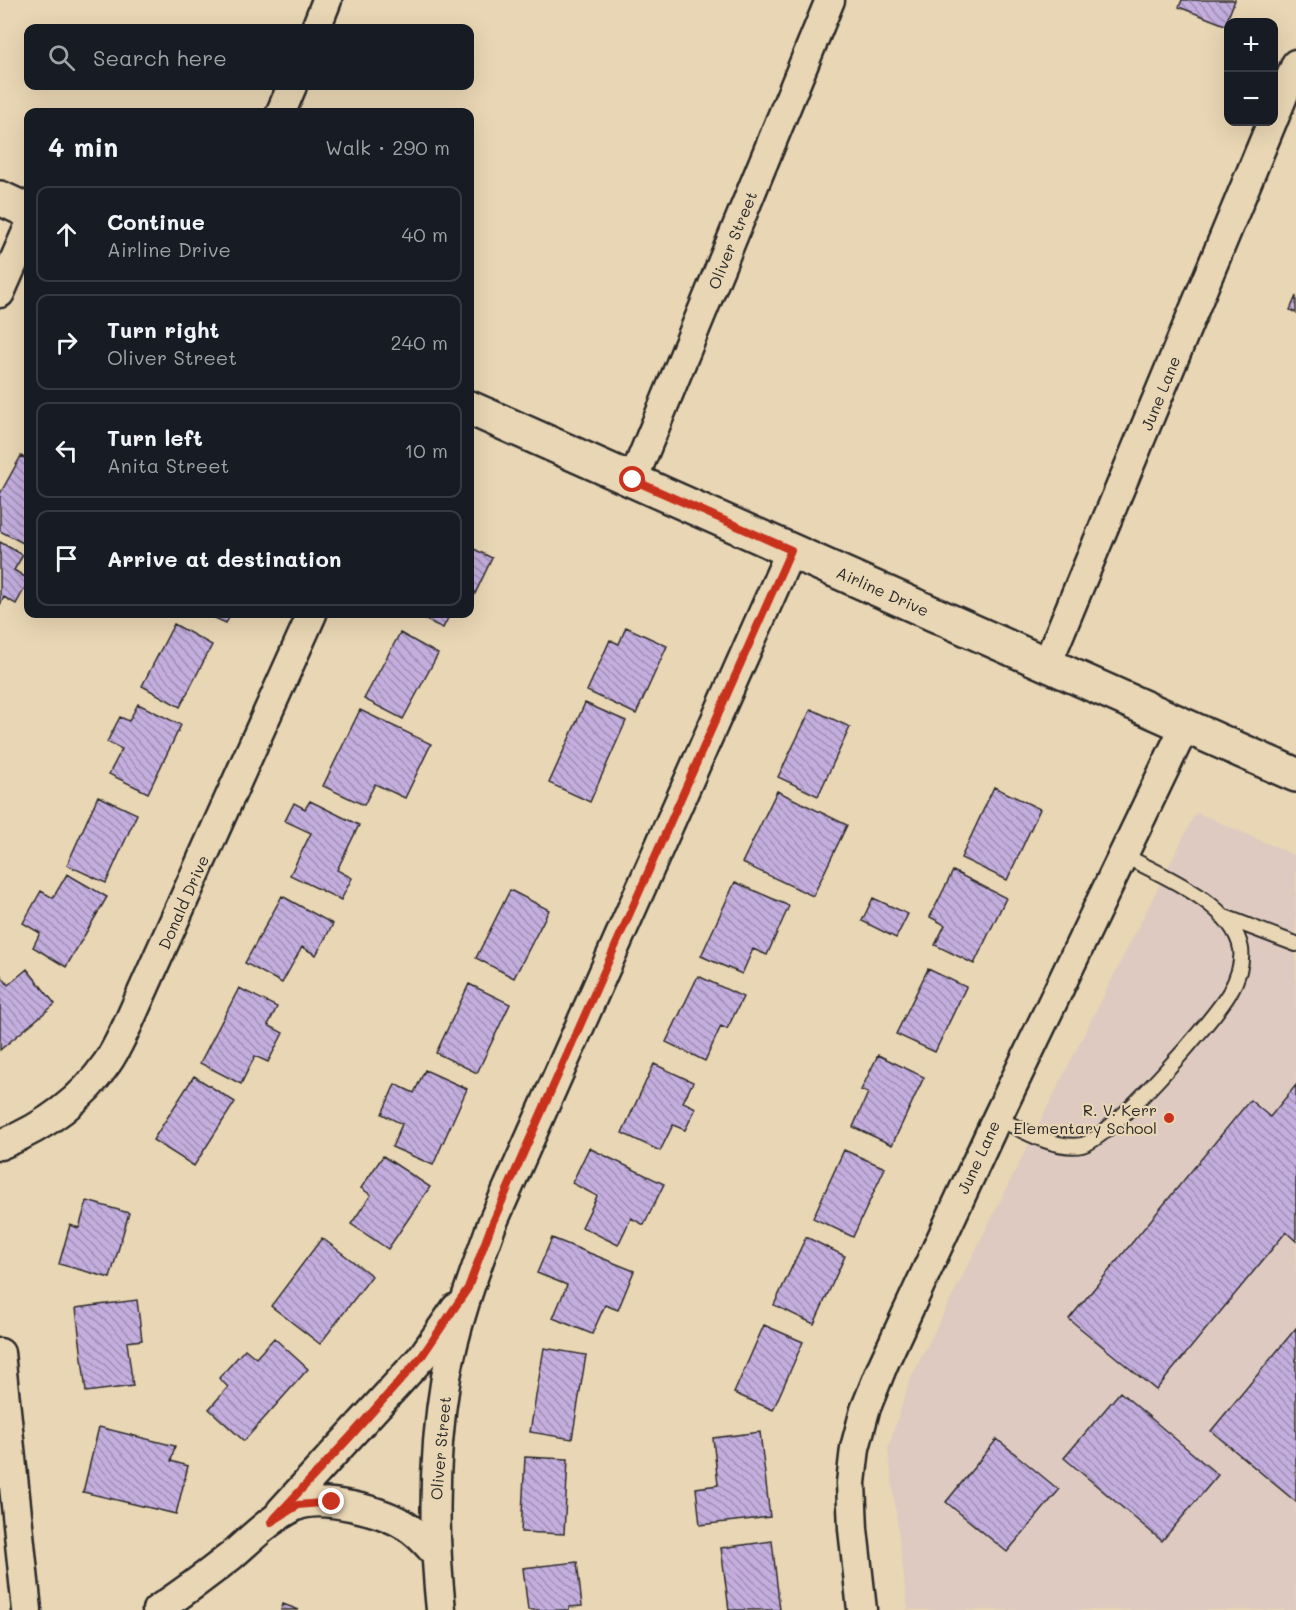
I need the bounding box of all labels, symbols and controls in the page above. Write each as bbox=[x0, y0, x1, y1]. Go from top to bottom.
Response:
map controls bbox=[1224, 18, 1278, 126]
button: + bbox=[1224, 18, 1278, 72]
search box bbox=[24, 24, 474, 90]
icon: search bbox=[45, 41, 78, 74]
text: Search here bbox=[93, 43, 227, 72]
button: − bbox=[1224, 72, 1278, 126]
text: 4 min bbox=[48, 130, 118, 164]
text: Walk · 290 m bbox=[325, 134, 450, 160]
street label: Oliver Street bbox=[703, 188, 761, 292]
text: Continue bbox=[107, 207, 205, 236]
icon: ahead bbox=[50, 218, 83, 251]
text: 40 m bbox=[402, 221, 448, 247]
text: Airline Drive bbox=[107, 236, 231, 262]
text: Turn right bbox=[107, 315, 219, 344]
icon: right bbox=[50, 326, 83, 359]
text: 240 m bbox=[390, 329, 448, 355]
text: Oliver Street bbox=[107, 344, 237, 370]
street label: June Lane bbox=[1136, 353, 1184, 433]
text: Turn left bbox=[107, 423, 203, 452]
icon: left bbox=[50, 434, 83, 467]
text: 10 m bbox=[404, 437, 448, 463]
text: Anita Street bbox=[107, 452, 229, 478]
route start bbox=[619, 466, 645, 492]
icon: arrive bbox=[50, 542, 83, 575]
text: Arrive at destination bbox=[107, 544, 342, 573]
street label: Airline Drive bbox=[833, 561, 933, 621]
street label: Donald Drive bbox=[153, 852, 213, 952]
place label: R. V. Kerr Elementary School bbox=[1013, 1099, 1157, 1138]
marker: R. V. Kerr Elementary School bbox=[1162, 1111, 1176, 1125]
street label: June Lane bbox=[952, 1117, 1004, 1197]
street label: Oliver Street bbox=[425, 1395, 455, 1501]
route end bbox=[318, 1488, 344, 1514]

